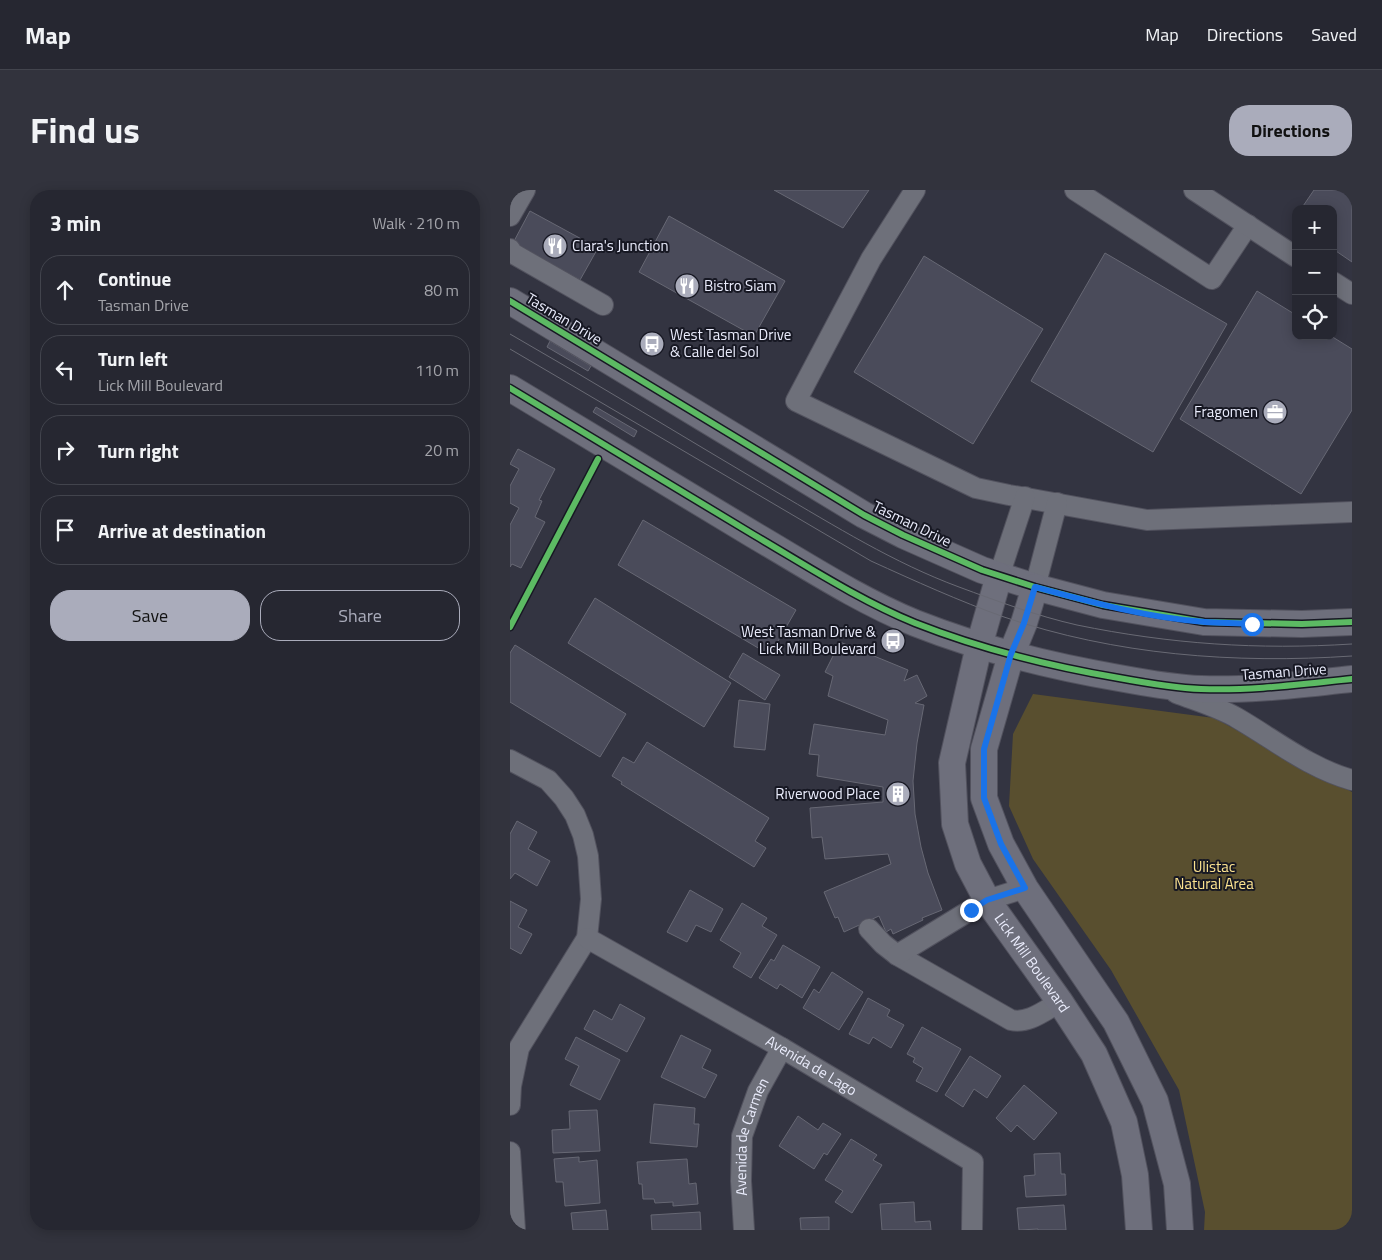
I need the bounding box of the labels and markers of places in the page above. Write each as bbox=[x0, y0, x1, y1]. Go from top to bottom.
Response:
restaurant icon: Clara's Junction bbox=[542, 233, 568, 259]
place label: Clara's Junction bbox=[572, 234, 669, 257]
restaurant icon: Bistro Siam bbox=[674, 273, 700, 299]
place label: Bistro Siam bbox=[704, 274, 777, 297]
place label: West Tasman Drive & Calle del Sol bbox=[670, 323, 791, 363]
bus stop icon: West Tasman Drive & Calle del Sol bbox=[639, 331, 665, 357]
office icon: Fragomen bbox=[1262, 399, 1288, 425]
place label: Fragomen bbox=[1194, 400, 1258, 423]
place label: West Tasman Drive & Lick Mill Boulevard bbox=[741, 620, 877, 660]
bus stop icon: West Tasman Drive & Lick Mill Boulevard bbox=[880, 628, 906, 654]
building icon: Riverwood Place bbox=[885, 781, 911, 807]
place label: Riverwood Place bbox=[775, 782, 880, 805]

